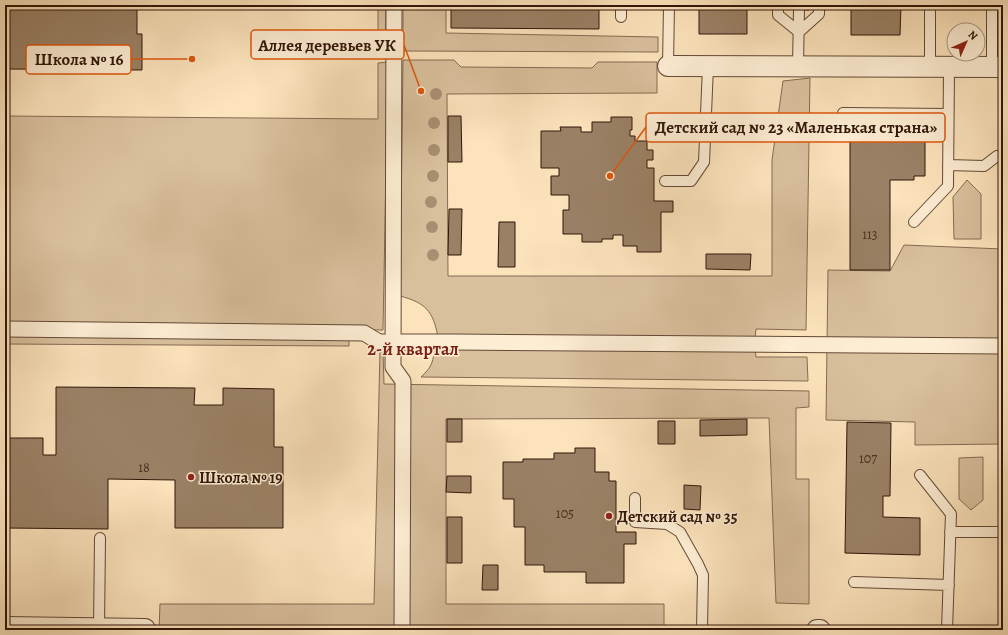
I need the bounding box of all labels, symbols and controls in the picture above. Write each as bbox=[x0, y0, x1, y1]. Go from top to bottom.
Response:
north arrow bbox=[946, 22, 986, 62]
text: N bbox=[965, 27, 981, 43]
callout: Аллея деревьев УК bbox=[251, 30, 404, 59]
text: Аллея деревьев УК bbox=[257, 34, 396, 57]
callout: Школа № 16 bbox=[26, 45, 131, 74]
text: Школа № 16 bbox=[34, 48, 124, 71]
callout: Детский сад № 23 «Маленькая страна» bbox=[646, 113, 945, 142]
text: Детский сад № 23 «Маленькая страна» bbox=[655, 116, 938, 139]
house number: 113 bbox=[862, 225, 878, 244]
district label: 2-й квартал bbox=[367, 337, 459, 361]
house number: 107 bbox=[859, 449, 877, 468]
house number: 18 bbox=[138, 458, 150, 477]
place label: Школа № 19 bbox=[199, 467, 283, 489]
marker: Школа № 19 bbox=[186, 472, 196, 482]
house number: 105 bbox=[556, 504, 574, 523]
place label: Детский сад № 35 bbox=[617, 506, 738, 528]
marker: Детский сад № 35 bbox=[604, 511, 614, 521]

